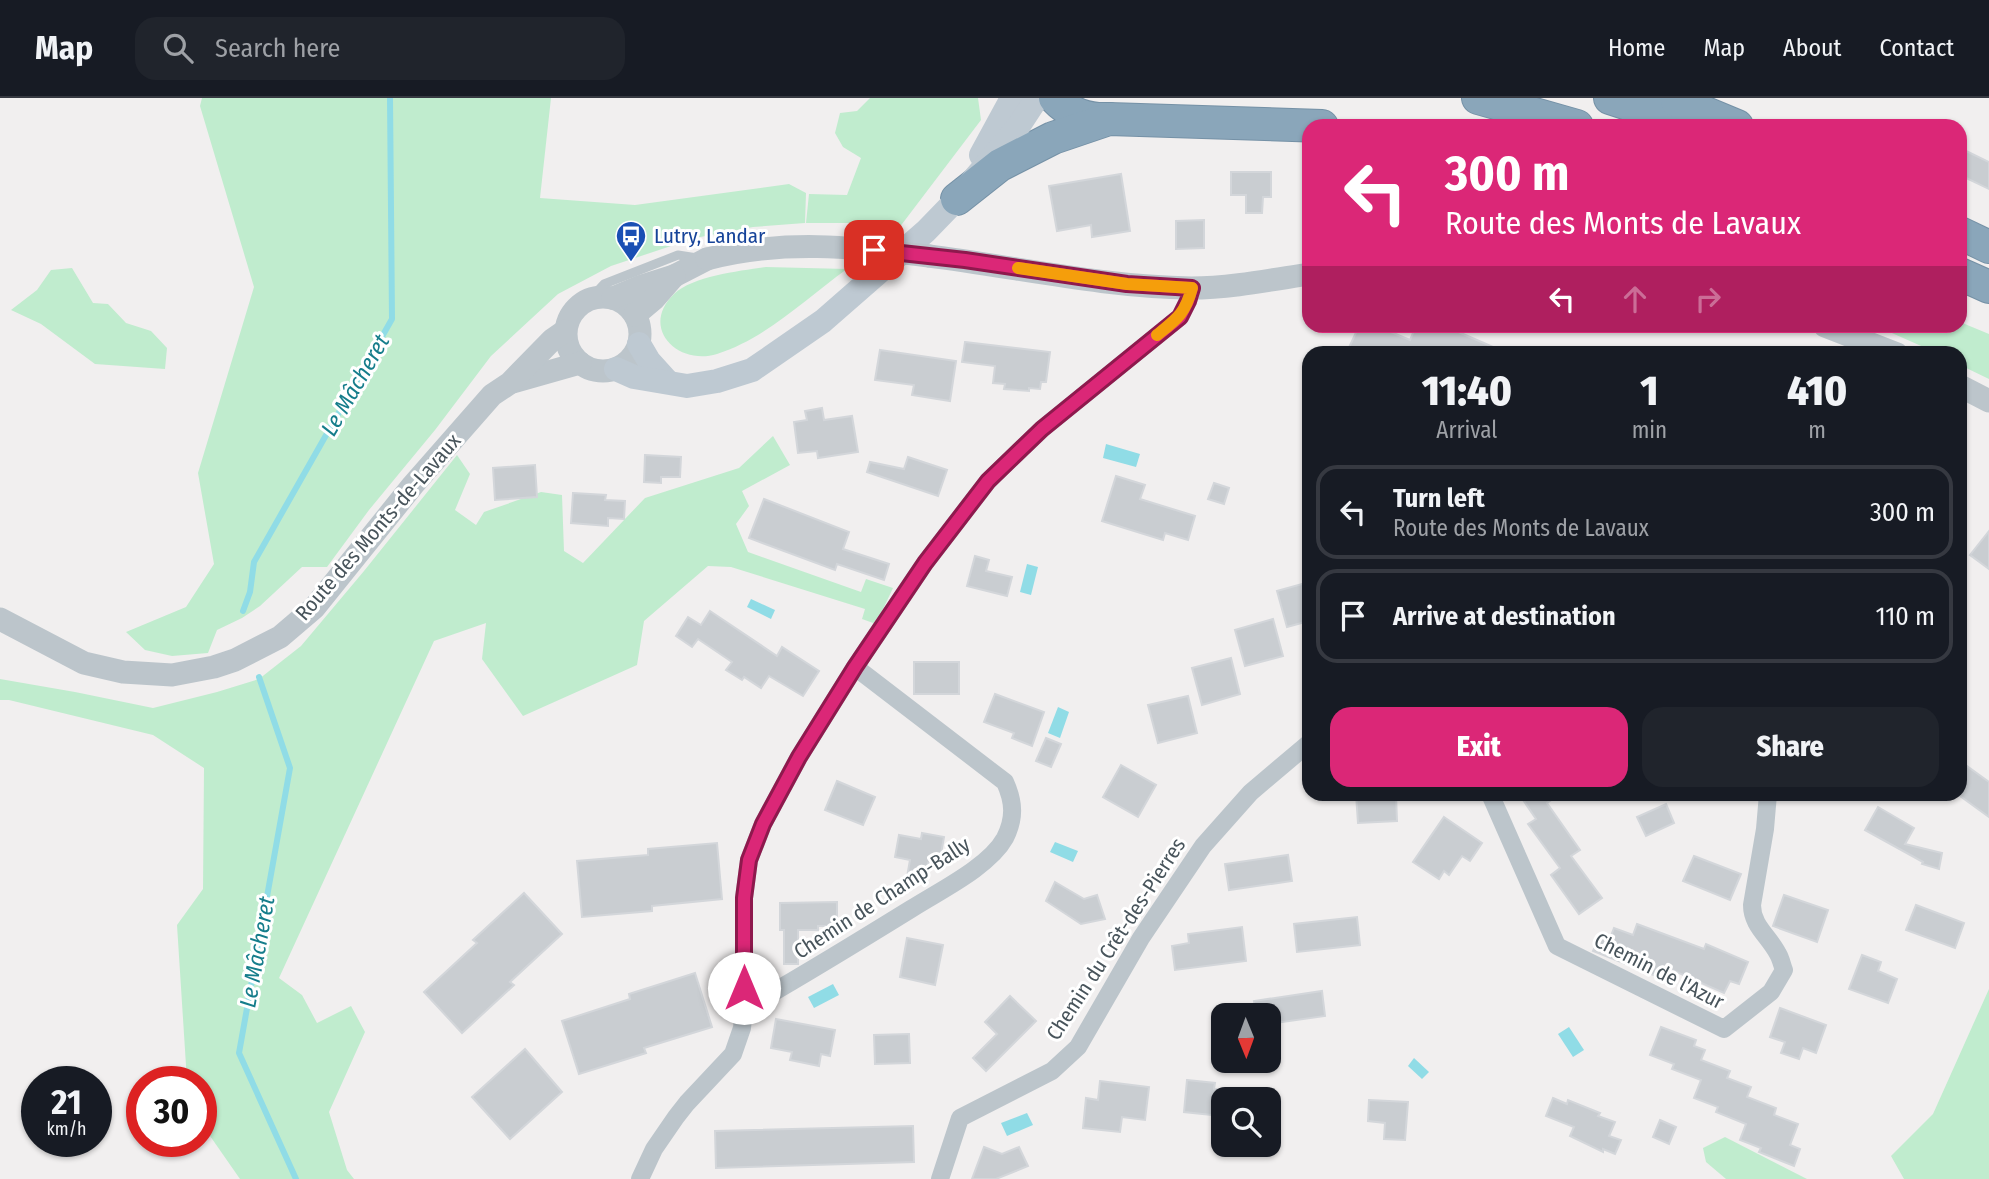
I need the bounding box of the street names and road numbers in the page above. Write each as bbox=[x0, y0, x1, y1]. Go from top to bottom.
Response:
street label: Route des Monts-de-Lavaux bbox=[290, 428, 467, 626]
street label: Chemin de Champ-Bally bbox=[789, 831, 975, 965]
street label: Chemin du Crêt-des-Pierres bbox=[1041, 833, 1191, 1045]
street label: Chemin de l'Azur bbox=[1590, 927, 1729, 1015]

